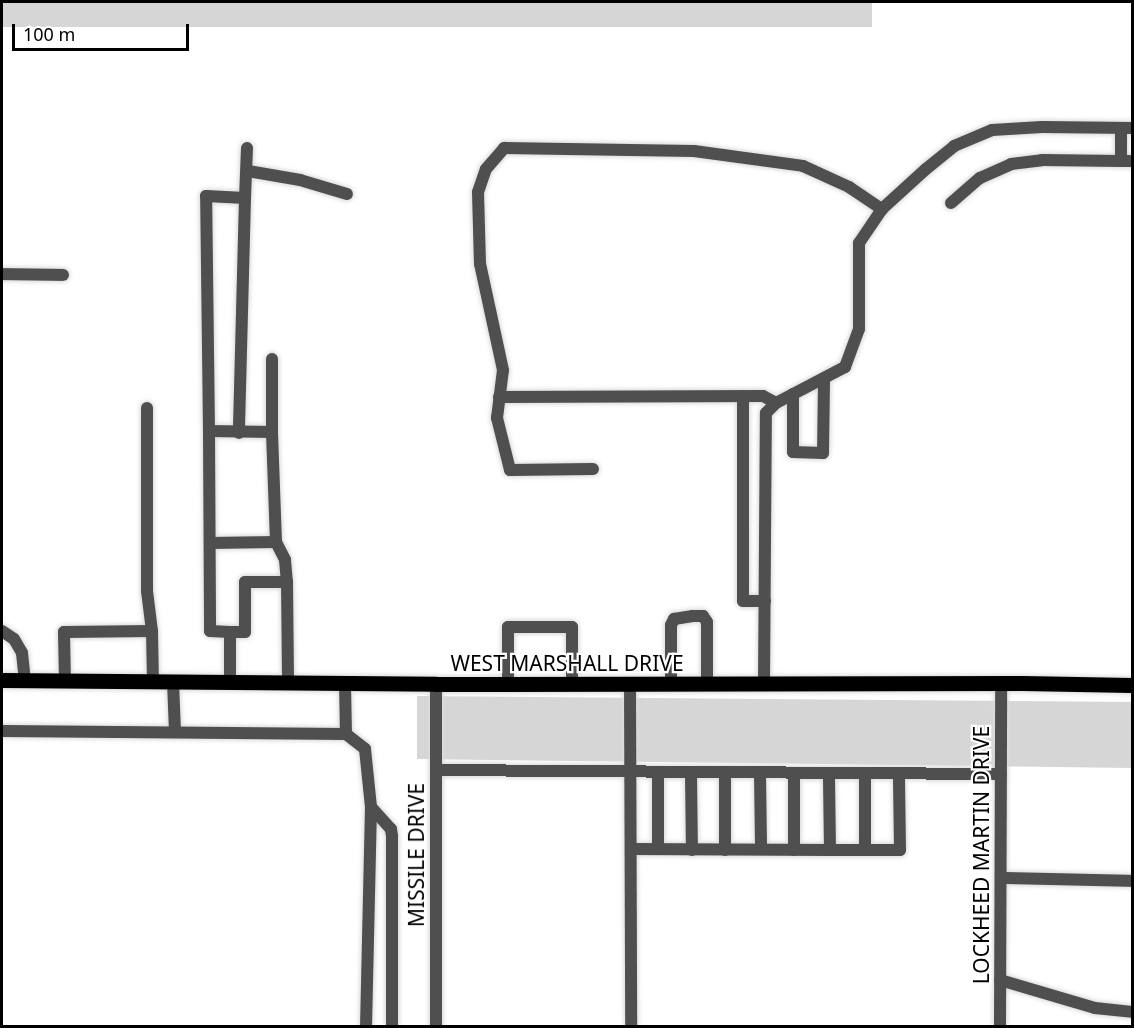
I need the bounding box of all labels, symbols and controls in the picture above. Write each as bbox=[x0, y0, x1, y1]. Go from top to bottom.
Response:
scale bar bbox=[15, 12, 192, 50]
text: 100 m bbox=[23, 22, 75, 46]
street label: WEST MARSHALL DRIVE bbox=[450, 650, 684, 676]
street label: LOCKHEED MARTIN DRIVE bbox=[968, 726, 994, 984]
street label: MISSILE DRIVE bbox=[403, 783, 429, 927]

